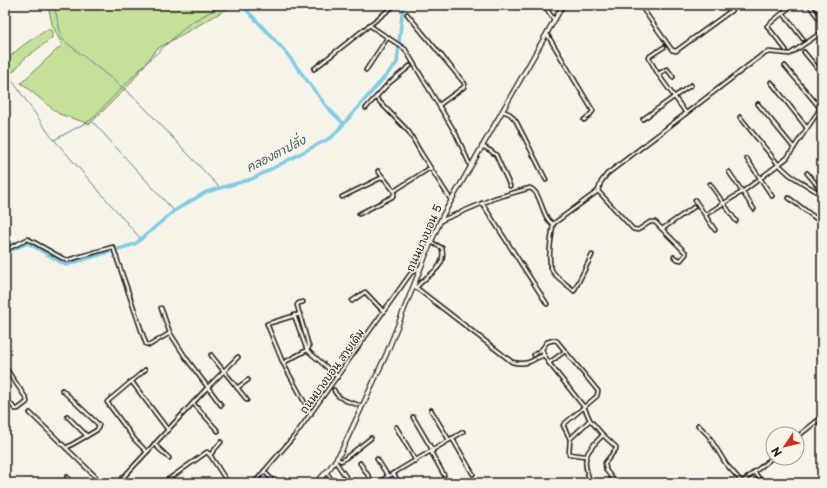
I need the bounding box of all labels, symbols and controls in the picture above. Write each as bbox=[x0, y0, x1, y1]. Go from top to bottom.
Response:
water label: คลองตาปลั่ง bbox=[242, 129, 309, 176]
street label: ถนนบางบอน 5 bbox=[401, 201, 446, 274]
street label: ถนนบางบอน สายเดิม bbox=[295, 325, 368, 417]
north arrow bbox=[765, 426, 805, 466]
text: N bbox=[767, 443, 786, 460]

